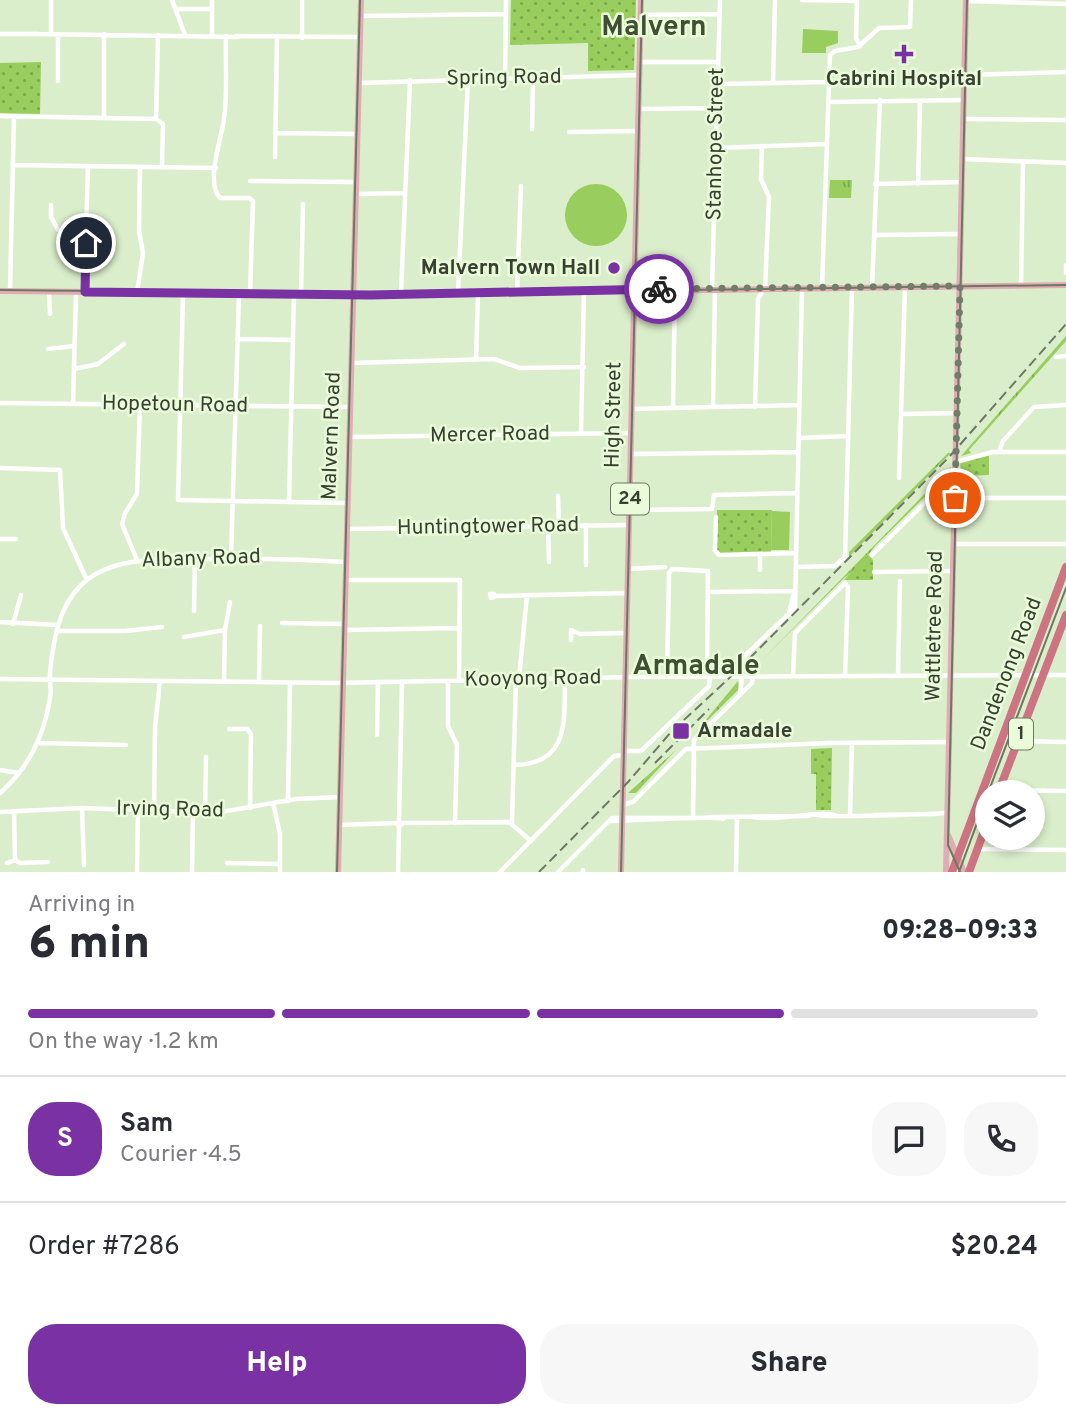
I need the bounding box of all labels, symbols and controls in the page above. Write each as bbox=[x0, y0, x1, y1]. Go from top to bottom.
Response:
district label: Malvern bbox=[601, 10, 707, 46]
marker: Cabrini Hospital bbox=[894, 44, 914, 64]
street label: Spring Road bbox=[446, 63, 562, 93]
place label: Cabrini Hospital bbox=[826, 66, 982, 93]
street label: Stanhope Street bbox=[701, 67, 731, 221]
pin bbox=[56, 213, 116, 273]
icon: home bbox=[67, 224, 105, 262]
courier bbox=[624, 254, 694, 324]
place label: Malvern Town Hall bbox=[421, 255, 600, 282]
marker: Malvern Town Hall bbox=[606, 260, 622, 276]
icon: bike bbox=[640, 270, 678, 308]
street label: High Street bbox=[600, 362, 628, 468]
street label: Malvern Road bbox=[316, 371, 348, 501]
street label: Hopetoun Road bbox=[102, 390, 248, 420]
street label: Mercer Road bbox=[430, 420, 550, 450]
pin bbox=[925, 468, 985, 528]
icon: bag bbox=[936, 479, 974, 517]
road number: 24 bbox=[611, 484, 649, 514]
street label: Huntingtower Road bbox=[397, 512, 579, 542]
street label: Albany Road bbox=[141, 543, 261, 575]
street label: Wattletree Road bbox=[920, 550, 950, 702]
street label: Dandenong Road bbox=[965, 594, 1049, 754]
district label: Armadale bbox=[632, 649, 760, 685]
street label: Kooyong Road bbox=[464, 664, 602, 694]
place label: Armadale bbox=[697, 718, 792, 745]
road number: 1 bbox=[1009, 719, 1033, 750]
marker: Armadale bbox=[671, 721, 691, 741]
map controls bbox=[975, 780, 1045, 850]
button: layers bbox=[975, 780, 1045, 850]
street label: Irving Road bbox=[116, 796, 224, 824]
text: Arriving in bbox=[28, 891, 135, 920]
text: 09:28–09:33 bbox=[882, 915, 1038, 948]
text: 6 min bbox=[28, 916, 150, 975]
text: On the way · 1.2 km bbox=[28, 1028, 219, 1057]
button: chat bbox=[872, 1102, 946, 1176]
button: phone bbox=[964, 1102, 1038, 1176]
text: Sam bbox=[120, 1108, 173, 1141]
text: S bbox=[57, 1123, 73, 1156]
text: Courier · 4.5 bbox=[120, 1141, 242, 1170]
text: Order #7286 bbox=[28, 1231, 180, 1264]
text: $20.24 bbox=[950, 1231, 1038, 1264]
button: Help bbox=[28, 1324, 526, 1404]
button: Share bbox=[540, 1324, 1038, 1404]

